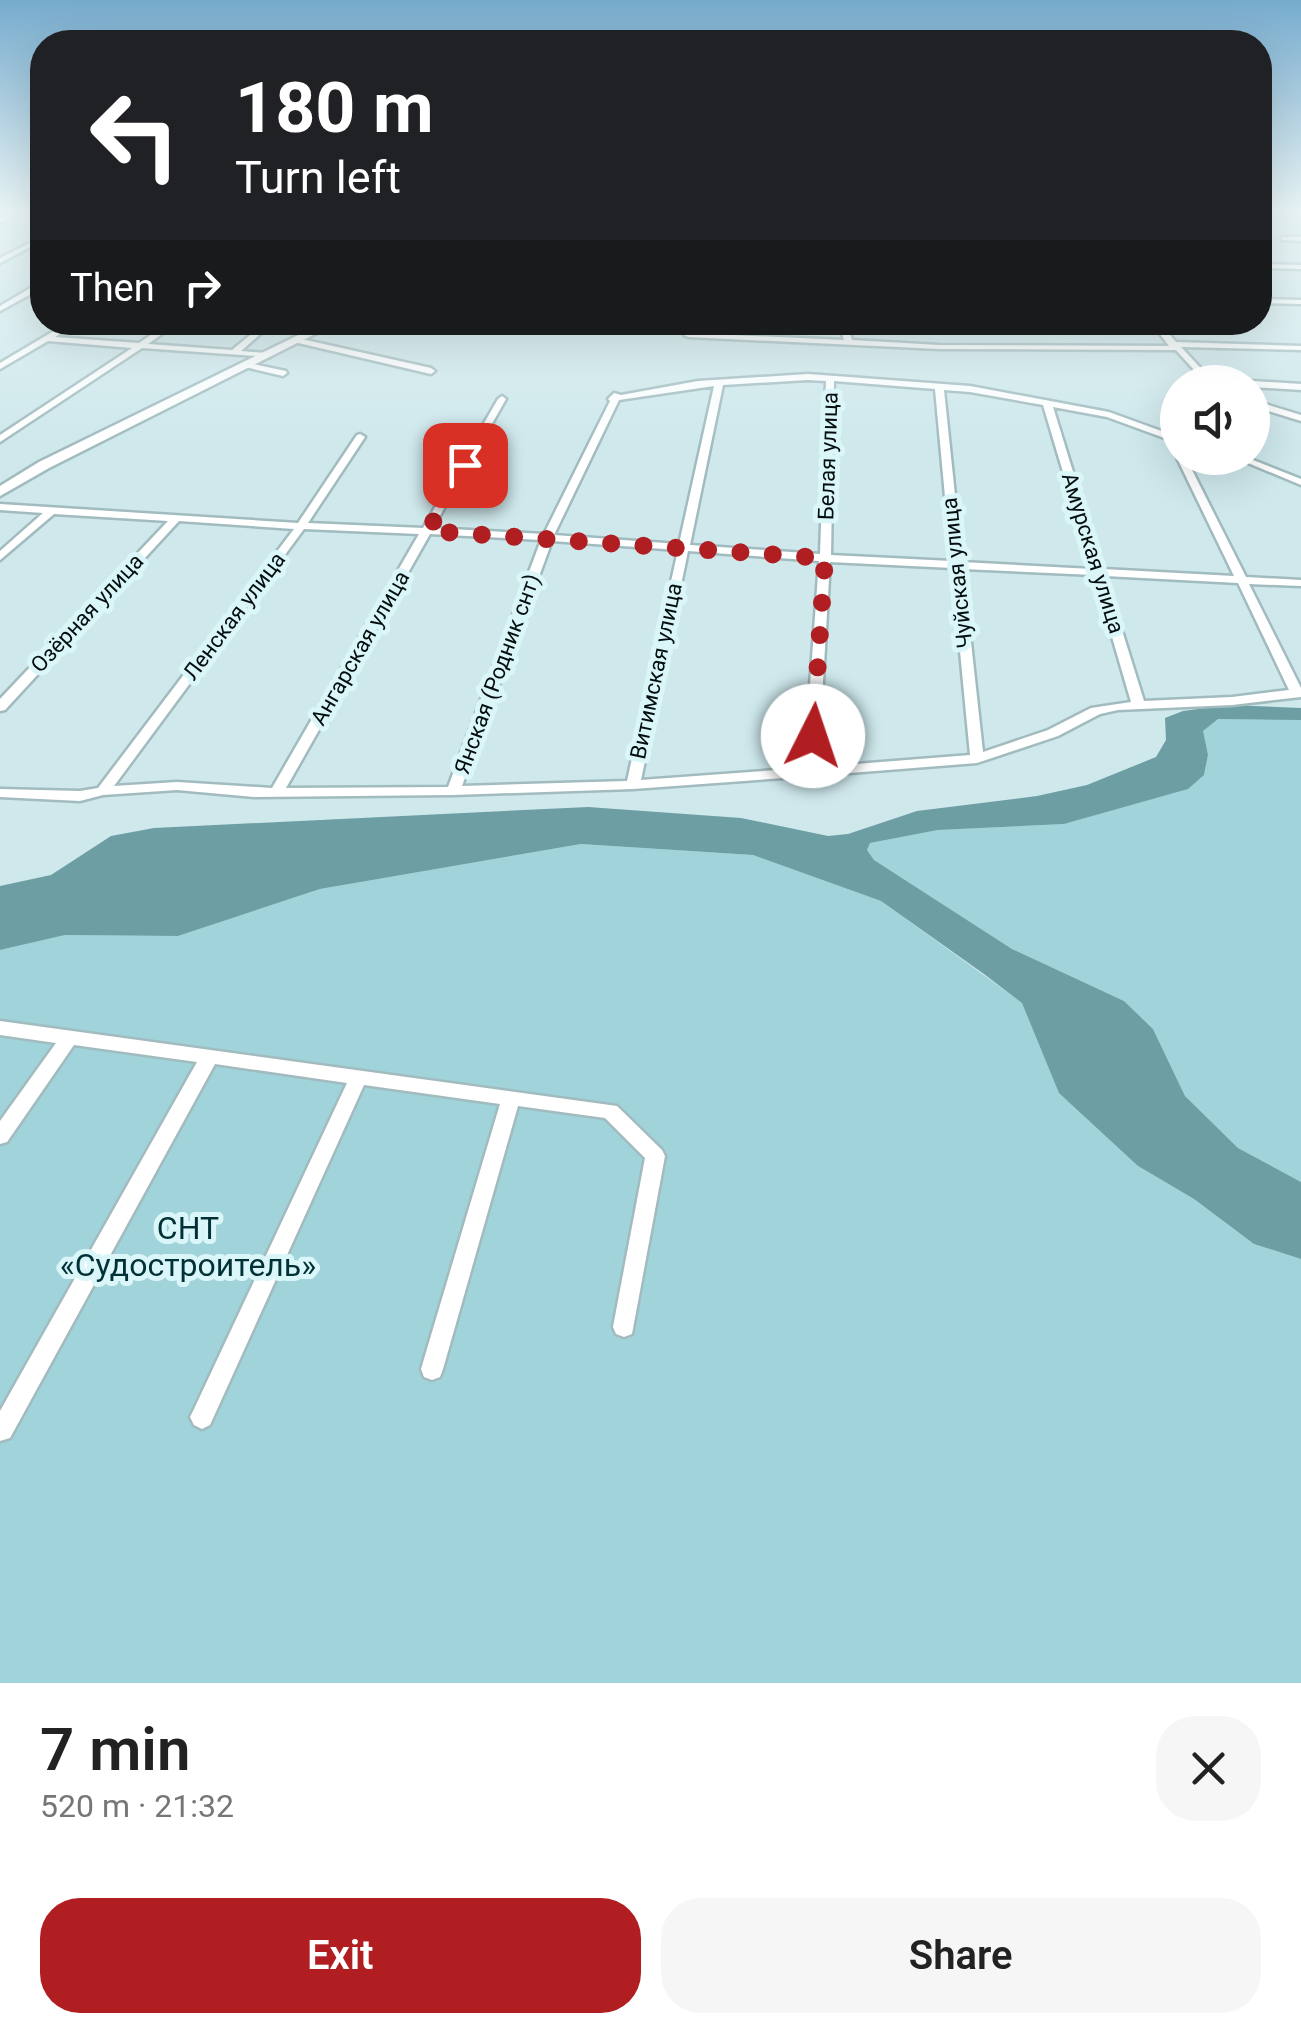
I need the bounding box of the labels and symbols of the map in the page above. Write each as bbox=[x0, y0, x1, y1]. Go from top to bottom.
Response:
street label: Белая улица bbox=[813, 392, 843, 520]
pin bbox=[423, 423, 508, 508]
street label: Амурская улица bbox=[1057, 470, 1129, 636]
street label: Чуйская улица bbox=[937, 496, 977, 650]
street label: Ленская улица bbox=[178, 547, 290, 685]
street label: Озёрная улица bbox=[26, 549, 148, 677]
street label: Ангарская улица bbox=[306, 566, 414, 730]
street label: Янская (Родник снт) bbox=[449, 571, 546, 778]
street label: Витимская улица bbox=[625, 581, 687, 761]
position arrow bbox=[761, 684, 865, 788]
park label: СНТ «Судостроитель» bbox=[60, 1209, 316, 1284]

